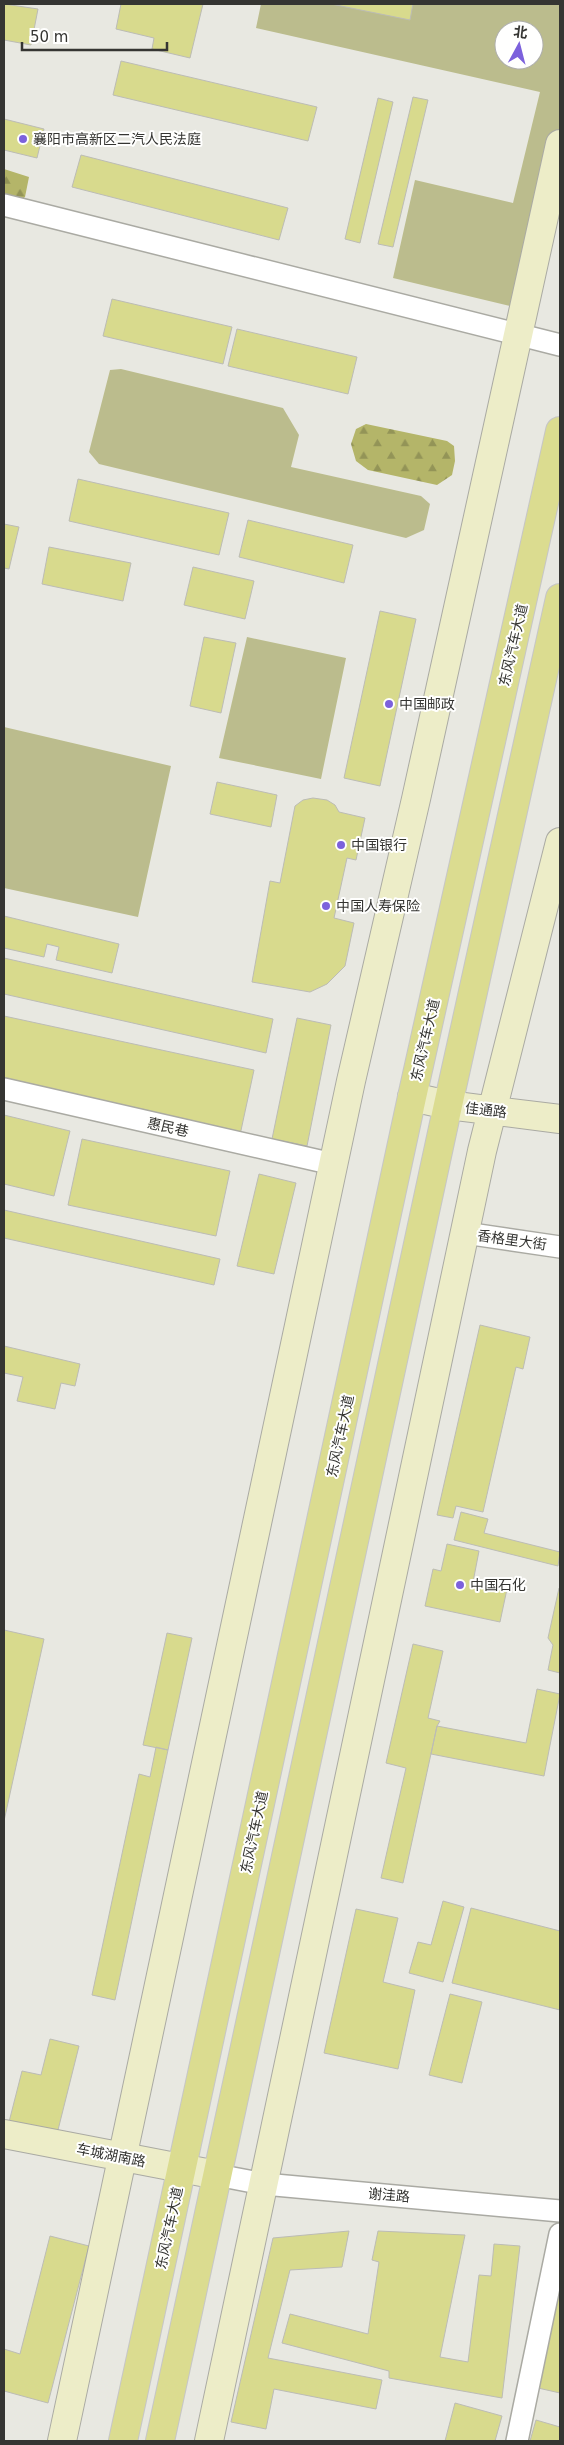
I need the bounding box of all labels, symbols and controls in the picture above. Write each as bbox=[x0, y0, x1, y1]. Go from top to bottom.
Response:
scale bar bbox=[22, 20, 168, 52]
north arrow bbox=[494, 20, 544, 70]
text: 北 bbox=[513, 23, 529, 41]
text: 50 m bbox=[30, 28, 68, 46]
place label: 襄阳市高新区二汽人民法庭 bbox=[33, 131, 201, 147]
marker: 襄阳市高新区二汽人民法庭 bbox=[17, 133, 29, 145]
street label: 东风汽车大道 bbox=[496, 602, 530, 688]
place label: 中国邮政 bbox=[399, 696, 455, 712]
marker: 中国邮政 bbox=[383, 698, 395, 710]
place label: 中国银行 bbox=[351, 837, 407, 853]
marker: 中国银行 bbox=[335, 839, 347, 851]
place label: 中国人寿保险 bbox=[336, 898, 420, 914]
marker: 中国人寿保险 bbox=[320, 900, 332, 912]
street label: 东风汽车大道 bbox=[408, 997, 442, 1083]
street label: 佳通路 bbox=[464, 1100, 508, 1120]
street label: 惠民巷 bbox=[146, 1114, 190, 1140]
street label: 香格里大街 bbox=[476, 1227, 548, 1253]
street label: 东风汽车大道 bbox=[323, 1393, 357, 1479]
place label: 中国石化 bbox=[470, 1577, 526, 1593]
marker: 中国石化 bbox=[454, 1579, 466, 1591]
street label: 东风汽车大道 bbox=[237, 1789, 271, 1875]
street label: 车城湖南路 bbox=[75, 2140, 147, 2170]
street label: 东风汽车大道 bbox=[152, 2185, 186, 2271]
street label: 谢洼路 bbox=[367, 2185, 411, 2205]

